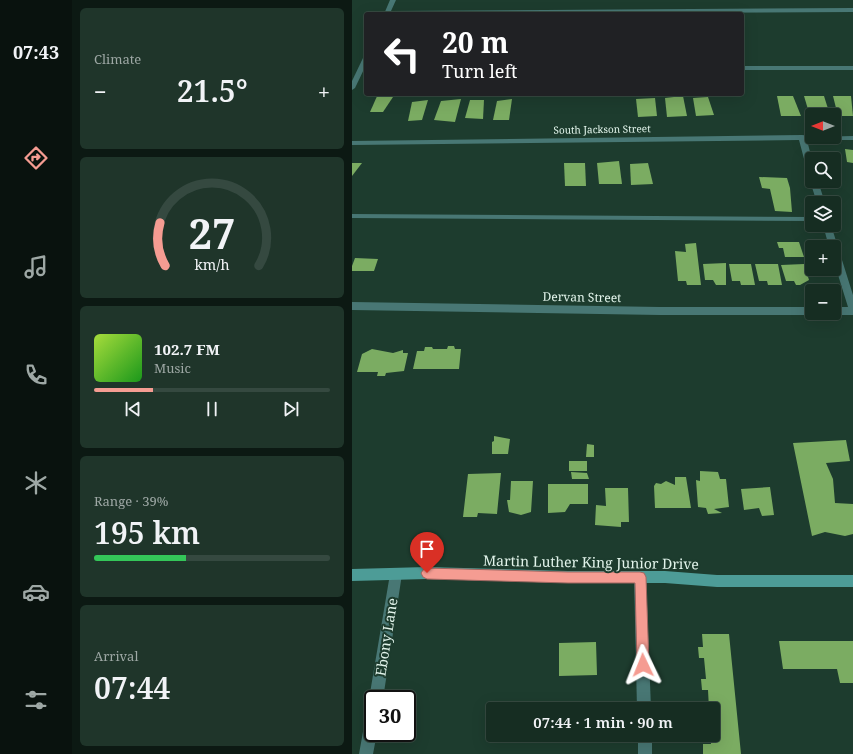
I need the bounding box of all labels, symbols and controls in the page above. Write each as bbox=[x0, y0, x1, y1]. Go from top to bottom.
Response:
text: 20 m bbox=[442, 23, 509, 61]
icon: left bbox=[376, 28, 428, 80]
text: 07:43 bbox=[13, 40, 59, 64]
text: Climate bbox=[94, 50, 141, 68]
text: Turn left bbox=[442, 59, 517, 83]
text: 21.5° bbox=[177, 70, 248, 111]
text: − bbox=[94, 76, 107, 106]
text: + bbox=[318, 76, 330, 106]
north arrow bbox=[805, 108, 841, 144]
map controls bbox=[805, 108, 841, 320]
street label: South Jackson Street bbox=[553, 121, 651, 137]
icon: directions bbox=[22, 144, 50, 172]
button: search bbox=[805, 152, 841, 188]
button: layers bbox=[805, 196, 841, 232]
text: 27 bbox=[188, 205, 236, 261]
button: + bbox=[805, 240, 841, 276]
icon: music bbox=[22, 253, 50, 281]
text: km/h bbox=[194, 254, 230, 273]
button: − bbox=[805, 284, 841, 320]
street label: Dervan Street bbox=[542, 288, 622, 306]
text: 102.7 FM bbox=[154, 339, 220, 359]
text: Music bbox=[154, 359, 191, 377]
icon: phone bbox=[22, 361, 50, 389]
icon: previous bbox=[122, 398, 144, 420]
icon: pause bbox=[201, 398, 223, 420]
icon: next bbox=[280, 398, 302, 420]
icon: climate bbox=[22, 469, 50, 497]
text: Range · 39% bbox=[94, 492, 168, 510]
text: 195 km bbox=[94, 512, 200, 553]
pin bbox=[410, 532, 444, 573]
icon: arrive bbox=[416, 538, 438, 560]
street label: Martin Luther King Junior Drive bbox=[483, 551, 699, 573]
icon: car bbox=[22, 578, 50, 606]
street label: Ebony Lane bbox=[370, 597, 402, 677]
position arrow bbox=[622, 644, 664, 686]
text: Arrival bbox=[94, 647, 138, 665]
text: 07:44 bbox=[94, 667, 170, 708]
icon: filters bbox=[22, 686, 50, 714]
speed limit sign: 30 bbox=[364, 690, 416, 742]
text: 07:44 · 1 min · 90 m bbox=[533, 712, 673, 732]

